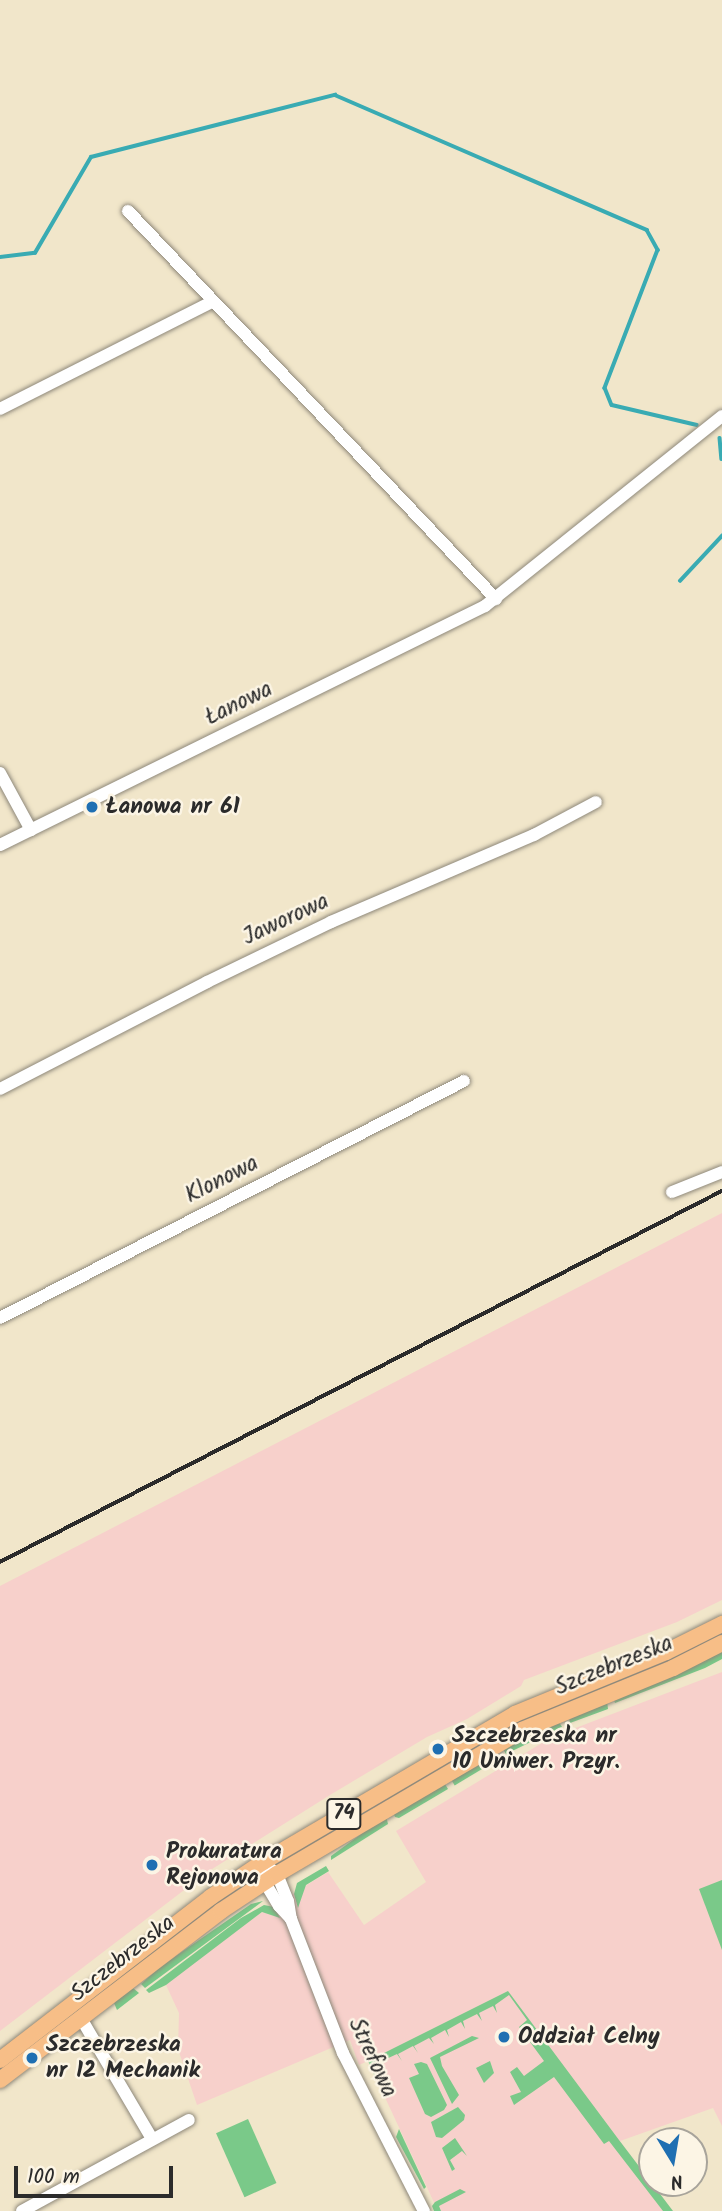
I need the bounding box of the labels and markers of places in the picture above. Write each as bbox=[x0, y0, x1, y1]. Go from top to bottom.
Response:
place label: Łanowa nr 61 bbox=[106, 793, 240, 821]
marker: Łanowa nr 61 bbox=[84, 799, 100, 815]
place label: Szczebrzeska nr 10 Uniwer. Przyr. bbox=[452, 1722, 620, 1776]
marker: Szczebrzeska nr 10 Uniwer. Przyr. bbox=[430, 1741, 446, 1757]
place label: Prokuratura Rejonowa bbox=[166, 1838, 282, 1892]
marker: Prokuratura Rejonowa bbox=[144, 1857, 160, 1873]
place label: Oddział Celny bbox=[518, 2023, 660, 2051]
marker: Oddział Celny bbox=[496, 2029, 512, 2045]
place label: Szczebrzeska nr 12 Mechanik bbox=[46, 2031, 200, 2085]
marker: Szczebrzeska nr 12 Mechanik bbox=[24, 2050, 40, 2066]

